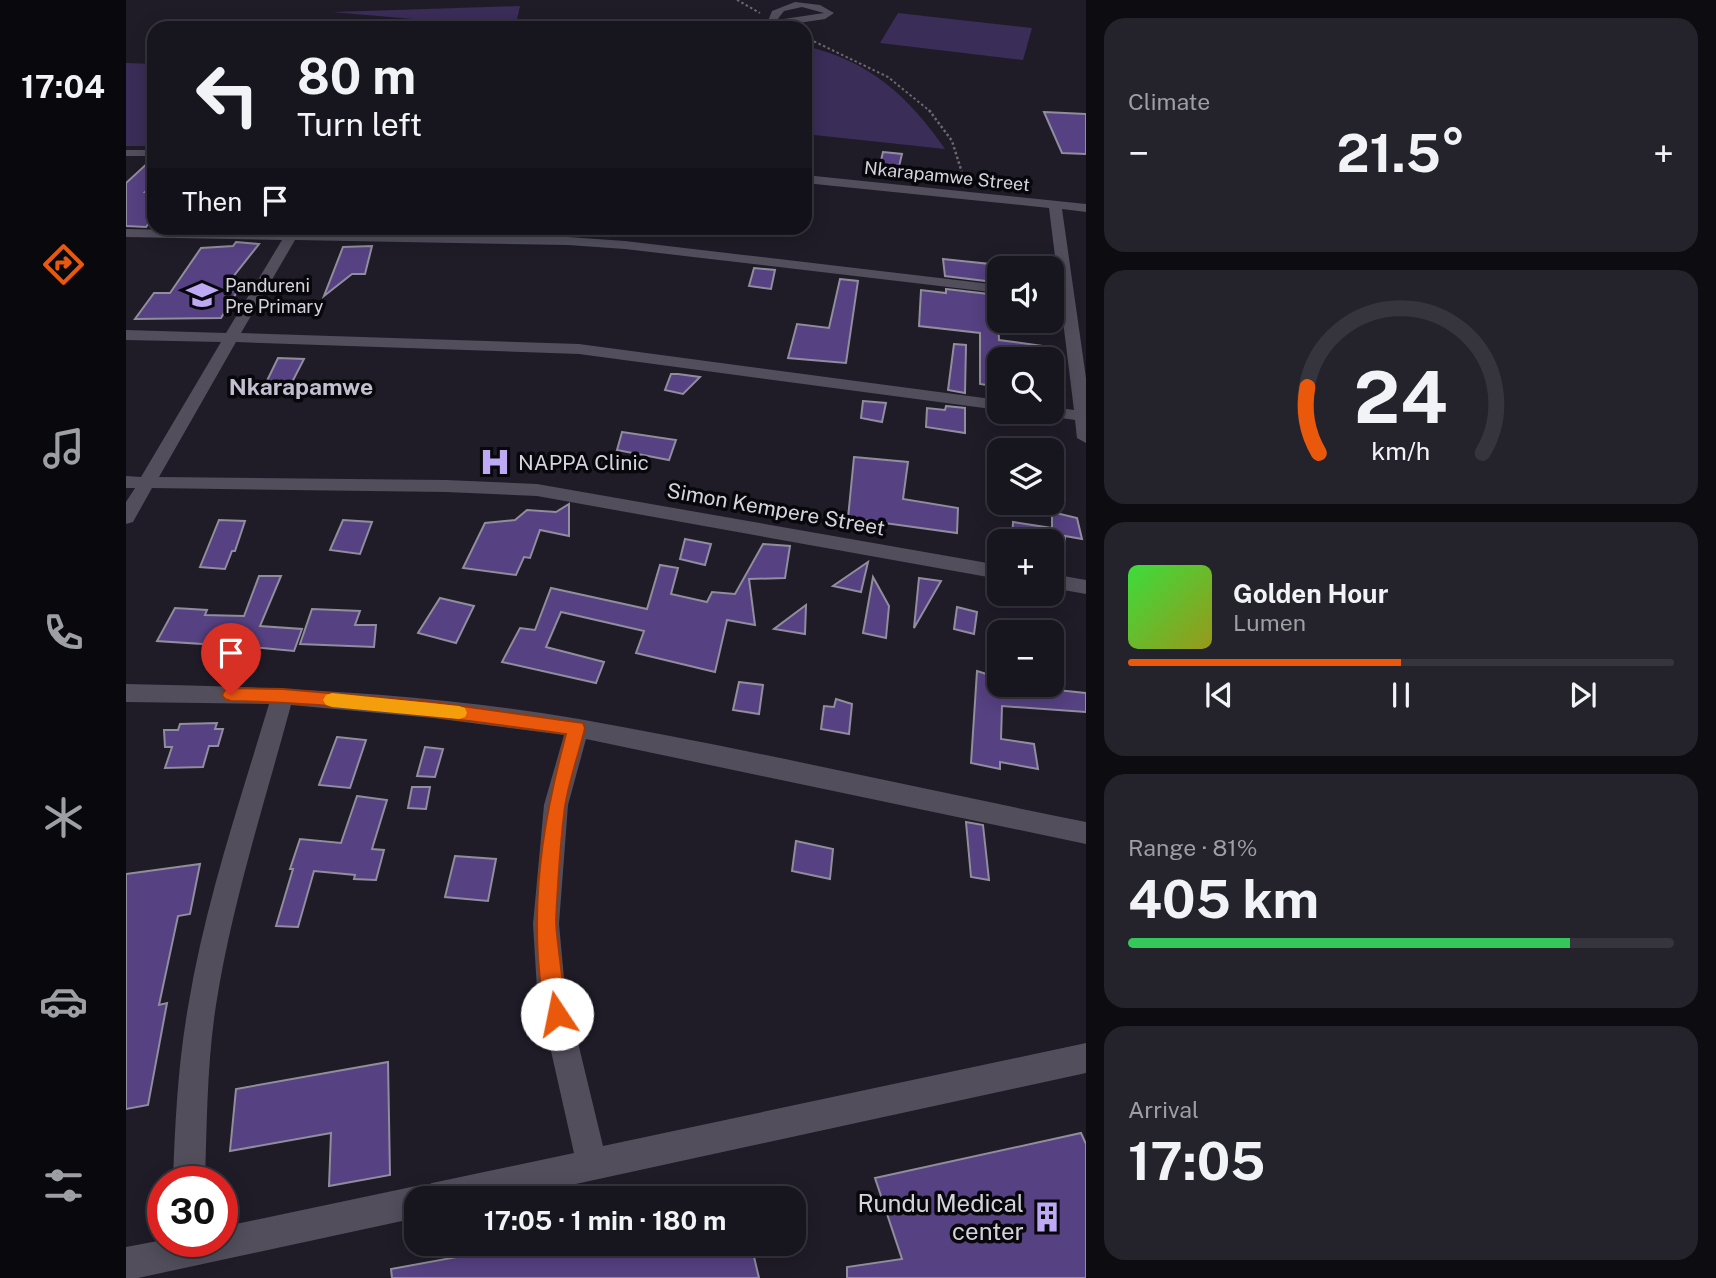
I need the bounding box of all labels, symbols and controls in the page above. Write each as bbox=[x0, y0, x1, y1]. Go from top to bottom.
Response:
text: 80 m bbox=[297, 47, 416, 105]
icon: left bbox=[182, 49, 273, 140]
text: 17:04 bbox=[21, 68, 105, 105]
text: Climate bbox=[1128, 88, 1210, 115]
text: Turn left bbox=[297, 106, 422, 143]
text: 21.5° bbox=[1336, 123, 1466, 184]
text: − bbox=[1128, 131, 1149, 176]
text: + bbox=[1653, 131, 1674, 176]
street label: Nkarapamwe Street bbox=[863, 157, 1031, 195]
icon: arrive bbox=[256, 182, 294, 220]
text: Then bbox=[182, 186, 242, 217]
icon: directions bbox=[39, 240, 88, 289]
map controls bbox=[987, 256, 1064, 697]
button: sound bbox=[987, 256, 1064, 333]
place label: Pandureni Pre Primary bbox=[225, 275, 324, 317]
school or university icon: Pandureni Pre Primary bbox=[185, 278, 219, 312]
button: search bbox=[987, 347, 1064, 424]
text: 24 bbox=[1354, 354, 1448, 439]
district label: Nkarapamwe bbox=[229, 373, 373, 400]
icon: music bbox=[39, 424, 88, 473]
text: km/h bbox=[1372, 436, 1430, 466]
button: layers bbox=[987, 438, 1064, 515]
hospital icon: NAPPA Clinic bbox=[478, 445, 512, 479]
place label: NAPPA Clinic bbox=[518, 450, 649, 475]
street label: Simon Kempere Street bbox=[665, 477, 887, 541]
button: + bbox=[987, 529, 1064, 606]
text: Golden Hour bbox=[1233, 578, 1388, 609]
icon: phone bbox=[39, 608, 88, 657]
text: Lumen bbox=[1233, 609, 1306, 636]
button: − bbox=[987, 620, 1064, 697]
pin bbox=[201, 623, 261, 695]
icon: arrive bbox=[212, 634, 250, 672]
icon: previous bbox=[1200, 676, 1238, 714]
icon: pause bbox=[1382, 676, 1420, 714]
icon: next bbox=[1564, 676, 1602, 714]
icon: climate bbox=[39, 793, 88, 842]
text: Range · 81% bbox=[1128, 834, 1257, 861]
text: 405 km bbox=[1128, 869, 1319, 930]
icon: car bbox=[39, 977, 88, 1026]
position arrow bbox=[520, 977, 594, 1051]
text: Arrival bbox=[1128, 1096, 1199, 1123]
text: 17:05 bbox=[1128, 1131, 1265, 1192]
icon: filters bbox=[39, 1161, 88, 1210]
speed limit sign: 30 bbox=[147, 1166, 238, 1257]
place label: Rundu Medical center bbox=[857, 1189, 1024, 1245]
building icon: Rundu Medical center bbox=[1030, 1200, 1064, 1234]
text: 17:05 · 1 min · 180 m bbox=[484, 1205, 726, 1236]

